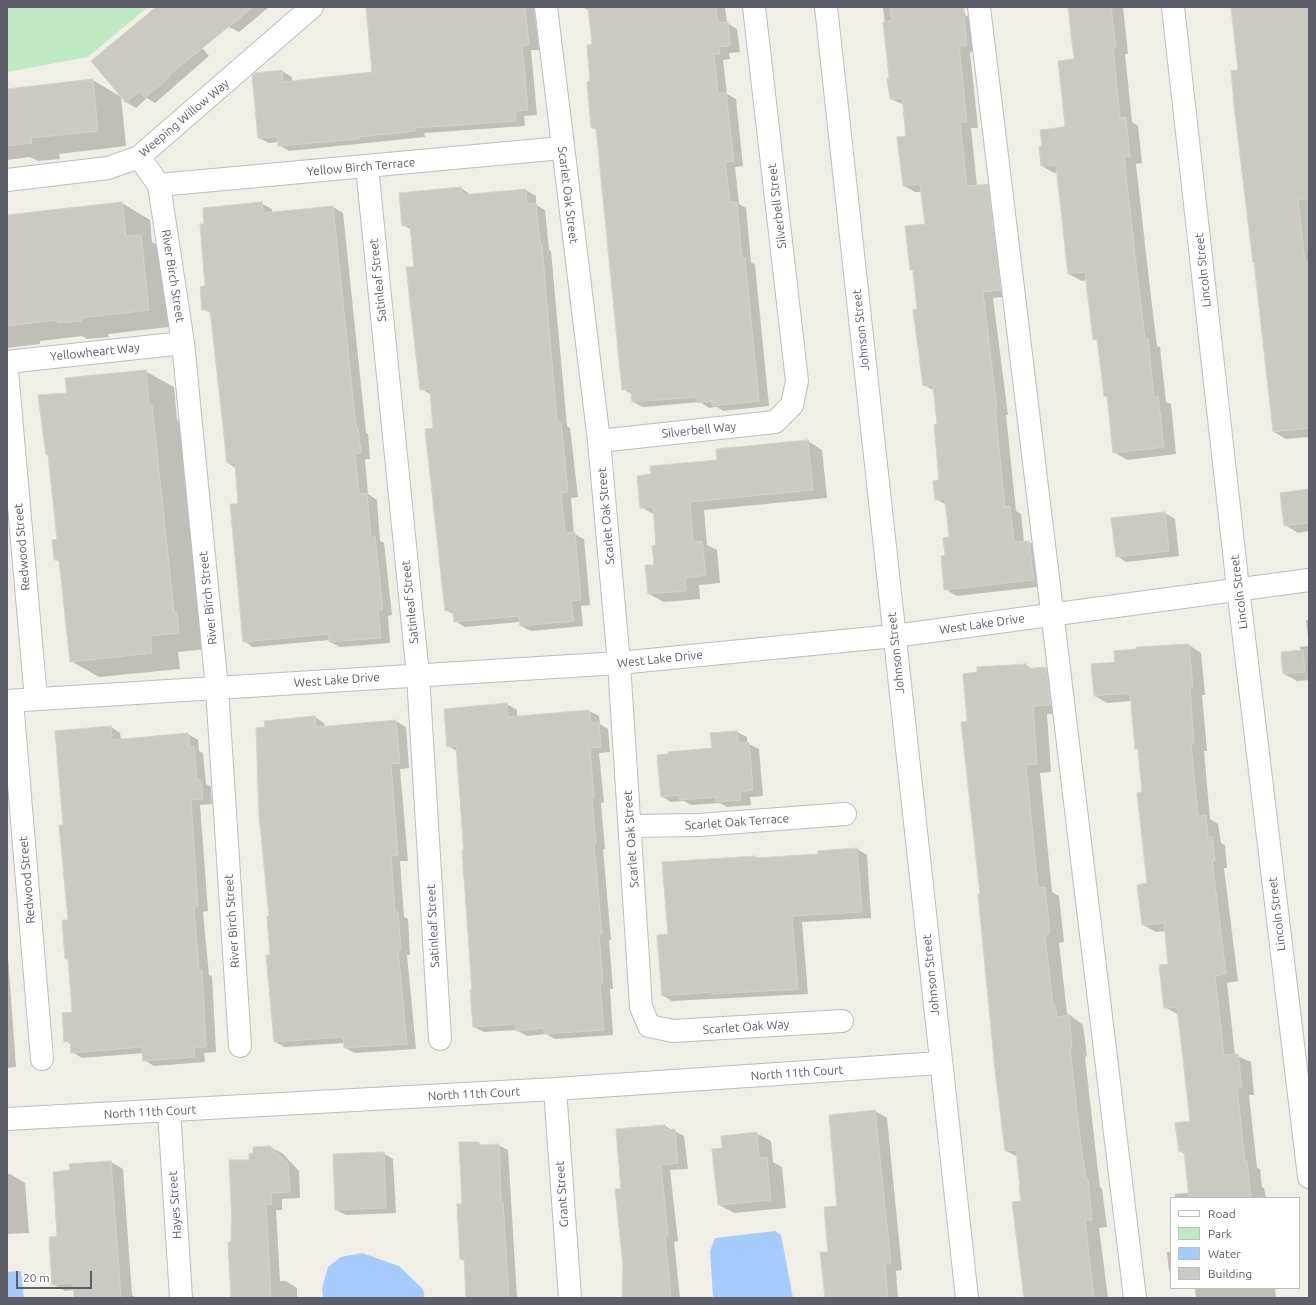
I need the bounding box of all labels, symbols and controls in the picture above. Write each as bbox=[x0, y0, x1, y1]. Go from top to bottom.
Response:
street label: Weeping Willow Way bbox=[136, 76, 232, 160]
street label: Scarlet Oak Street bbox=[555, 146, 581, 244]
street label: Yellow Birch Terrace bbox=[306, 155, 416, 179]
street label: Silverbell Street bbox=[765, 163, 789, 249]
street label: River Birch Street bbox=[159, 229, 187, 323]
street label: Lincoln Street bbox=[1192, 232, 1214, 308]
street label: Satinleaf Street bbox=[366, 238, 390, 322]
street label: Johnson Street bbox=[850, 288, 872, 372]
street label: Yellowheart Way bbox=[49, 340, 141, 364]
street label: Silverbell Way bbox=[661, 419, 737, 441]
street label: Scarlet Oak Street bbox=[595, 467, 617, 565]
street label: Redwood Street bbox=[11, 503, 33, 591]
street label: River Birch Street bbox=[196, 551, 220, 645]
street label: Lincoln Street bbox=[1227, 554, 1251, 630]
street label: Satinleaf Street bbox=[398, 560, 422, 644]
street label: Johnson Street bbox=[885, 611, 907, 695]
street label: West Lake Drive bbox=[938, 611, 1026, 637]
street label: West Lake Drive bbox=[616, 647, 704, 671]
street label: West Lake Drive bbox=[294, 670, 380, 690]
street label: Scarlet Oak Street bbox=[620, 790, 642, 888]
street label: Scarlet Oak Terrace bbox=[685, 811, 789, 833]
street label: Redwood Street bbox=[16, 836, 38, 924]
street label: River Birch Street bbox=[222, 874, 242, 968]
street label: Lincoln Street bbox=[1265, 876, 1289, 952]
street label: Satinleaf Street bbox=[424, 884, 442, 968]
street label: Johnson Street bbox=[920, 933, 942, 1017]
street label: Scarlet Oak Way bbox=[702, 1017, 790, 1037]
street label: North 11th Court bbox=[750, 1063, 844, 1083]
street label: North 11th Court bbox=[427, 1084, 521, 1104]
street label: North 11th Court bbox=[103, 1102, 197, 1122]
street label: Grant Street bbox=[552, 1160, 572, 1228]
street label: Hayes Street bbox=[165, 1170, 185, 1240]
legend bbox=[1170, 1197, 1300, 1289]
text: Road bbox=[1208, 1207, 1236, 1220]
text: Park bbox=[1208, 1227, 1232, 1240]
text: Water bbox=[1208, 1247, 1241, 1260]
scale bar bbox=[18, 1263, 94, 1289]
text: Building bbox=[1208, 1267, 1252, 1280]
text: 20 m bbox=[23, 1271, 50, 1284]

